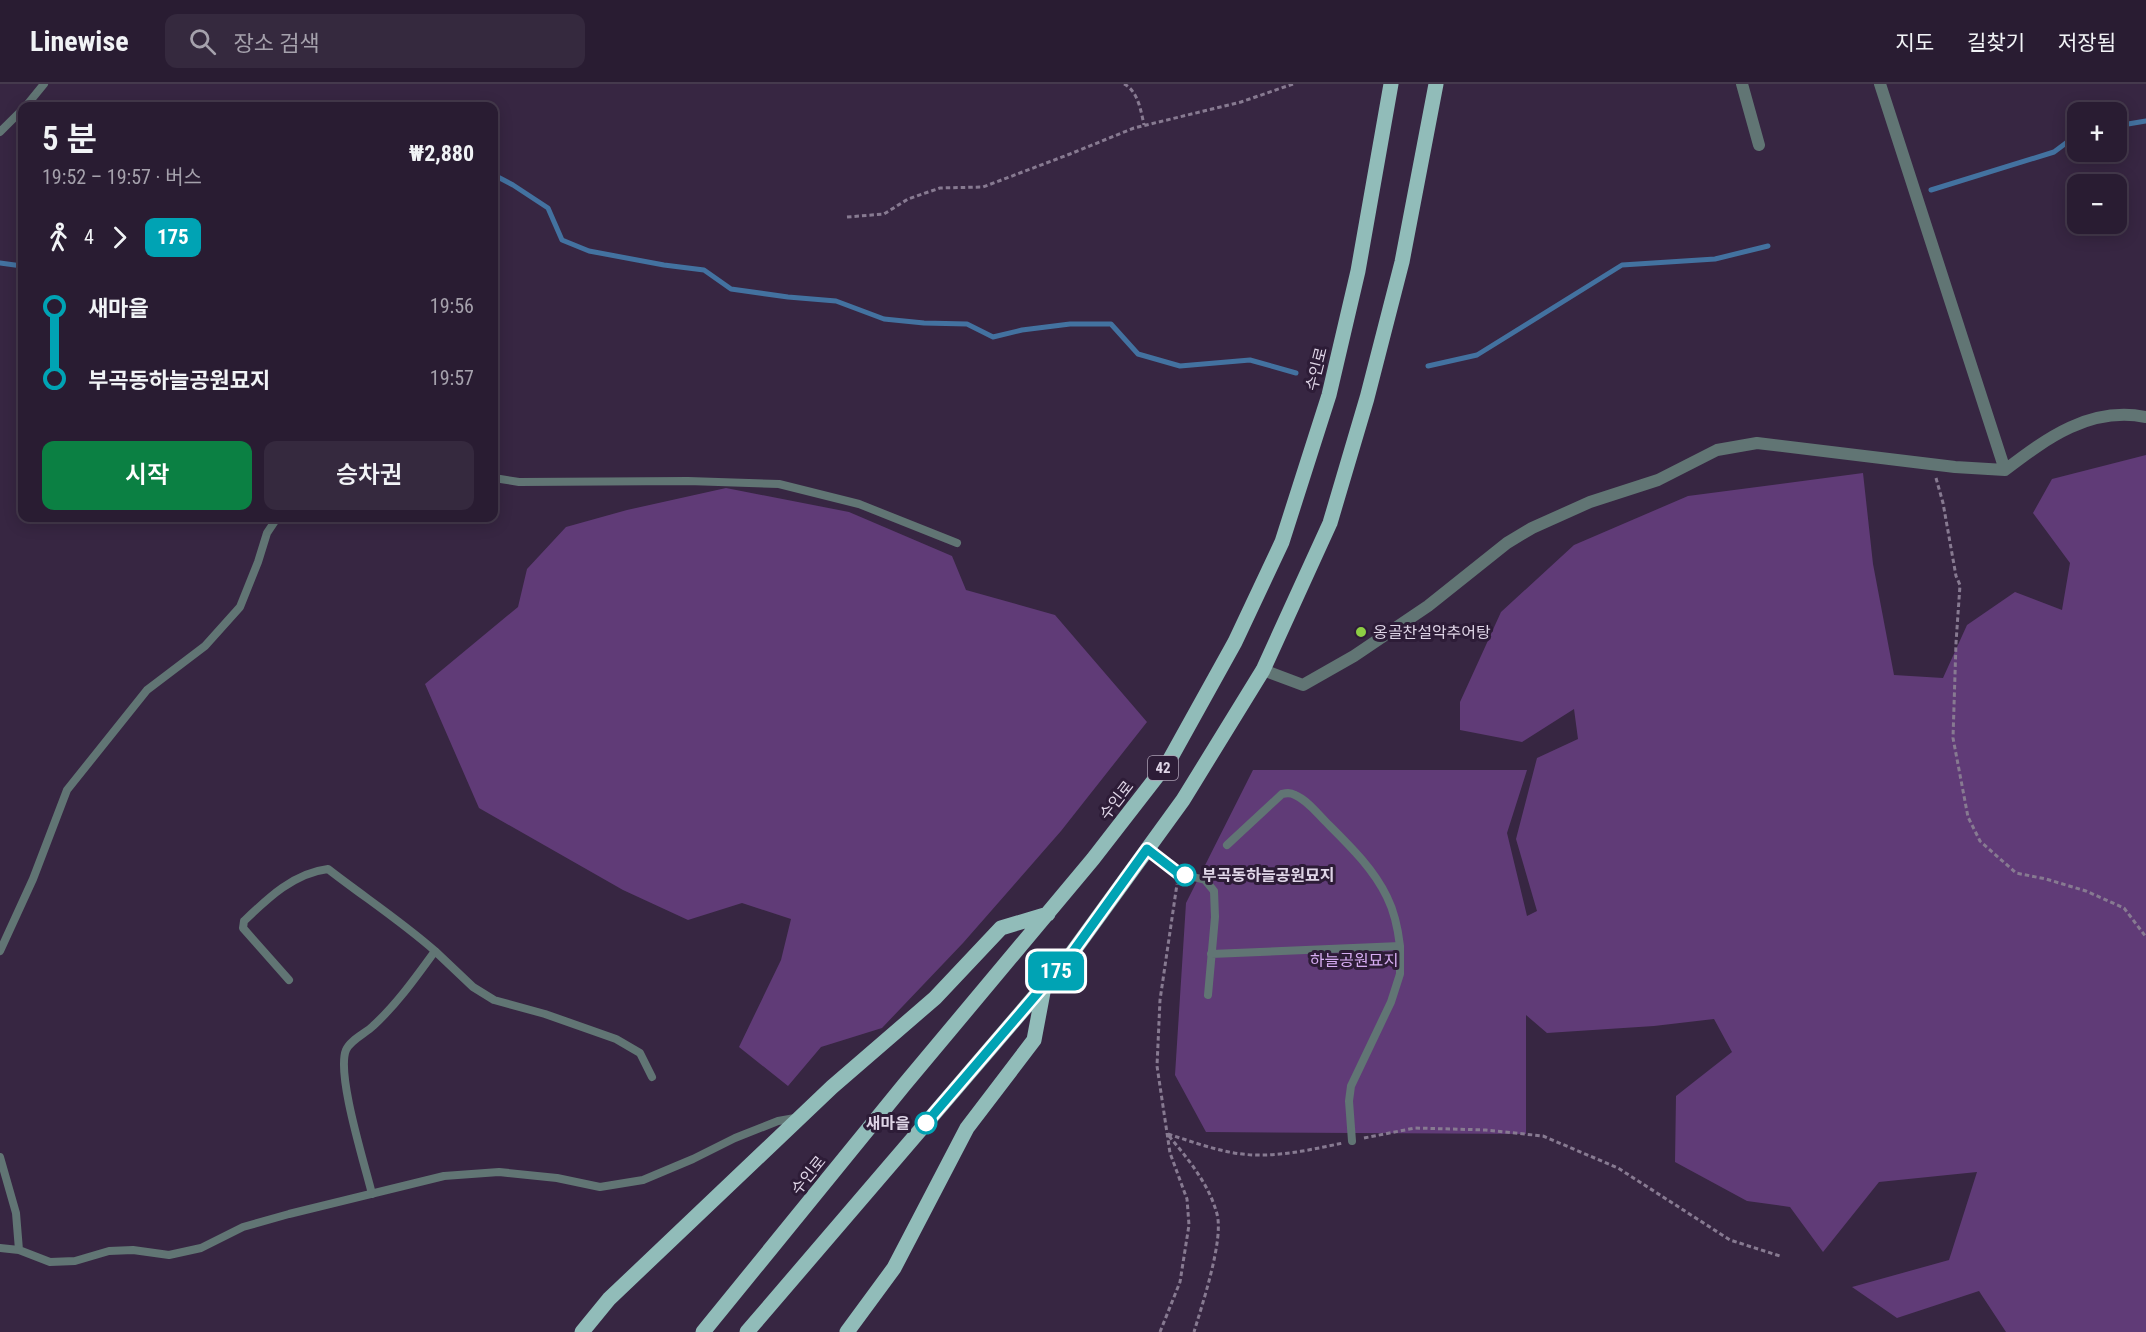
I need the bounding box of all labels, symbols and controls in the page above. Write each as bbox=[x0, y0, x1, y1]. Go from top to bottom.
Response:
search box bbox=[165, 14, 585, 68]
text: Linewise bbox=[30, 25, 129, 58]
icon: search bbox=[186, 25, 219, 58]
text: 장소 검색 bbox=[234, 31, 320, 56]
text: 지도 bbox=[1895, 31, 1934, 55]
text: 길찾기 bbox=[1967, 31, 2025, 55]
text: 저장됨 bbox=[2058, 31, 2116, 55]
map controls bbox=[2067, 102, 2127, 234]
button: + bbox=[2067, 102, 2127, 162]
text: 5 분 bbox=[42, 119, 97, 158]
text: ₩2,880 bbox=[409, 141, 474, 166]
text: 19:52 – 19:57 · 버스 bbox=[42, 165, 202, 189]
button: − bbox=[2067, 174, 2127, 234]
icon: walk bbox=[42, 221, 75, 254]
icon: forward bbox=[103, 221, 136, 254]
text: 4 bbox=[84, 225, 94, 249]
text: 175 bbox=[157, 225, 189, 249]
text: 19:56 bbox=[430, 294, 474, 318]
text: 새마을 bbox=[88, 296, 149, 321]
street label: 수인로 bbox=[1302, 345, 1331, 393]
text: 19:57 bbox=[430, 366, 474, 390]
text: 부곡동하늘공원묘지 bbox=[88, 368, 270, 393]
button: 시작 bbox=[42, 441, 252, 510]
button: 승차권 bbox=[264, 441, 474, 510]
place label: 옹골찬설악추어탕 bbox=[1373, 623, 1491, 642]
marker: 옹골찬설악추어탕 bbox=[1354, 625, 1368, 639]
road number: 42 bbox=[1148, 756, 1178, 780]
street label: 수인로 bbox=[1095, 777, 1138, 824]
marker: 부곡동하늘공원묘지 bbox=[1174, 864, 1196, 886]
place label: 부곡동하늘공원묘지 bbox=[1202, 866, 1334, 885]
park label: 하늘공원묘지 bbox=[1310, 951, 1398, 970]
line badge: 175 bbox=[1022, 952, 1090, 990]
text: 175 bbox=[1040, 959, 1072, 983]
marker: 새마을 bbox=[915, 1112, 937, 1134]
place label: 새마을 bbox=[866, 1114, 910, 1133]
street label: 수인로 bbox=[787, 1152, 830, 1198]

